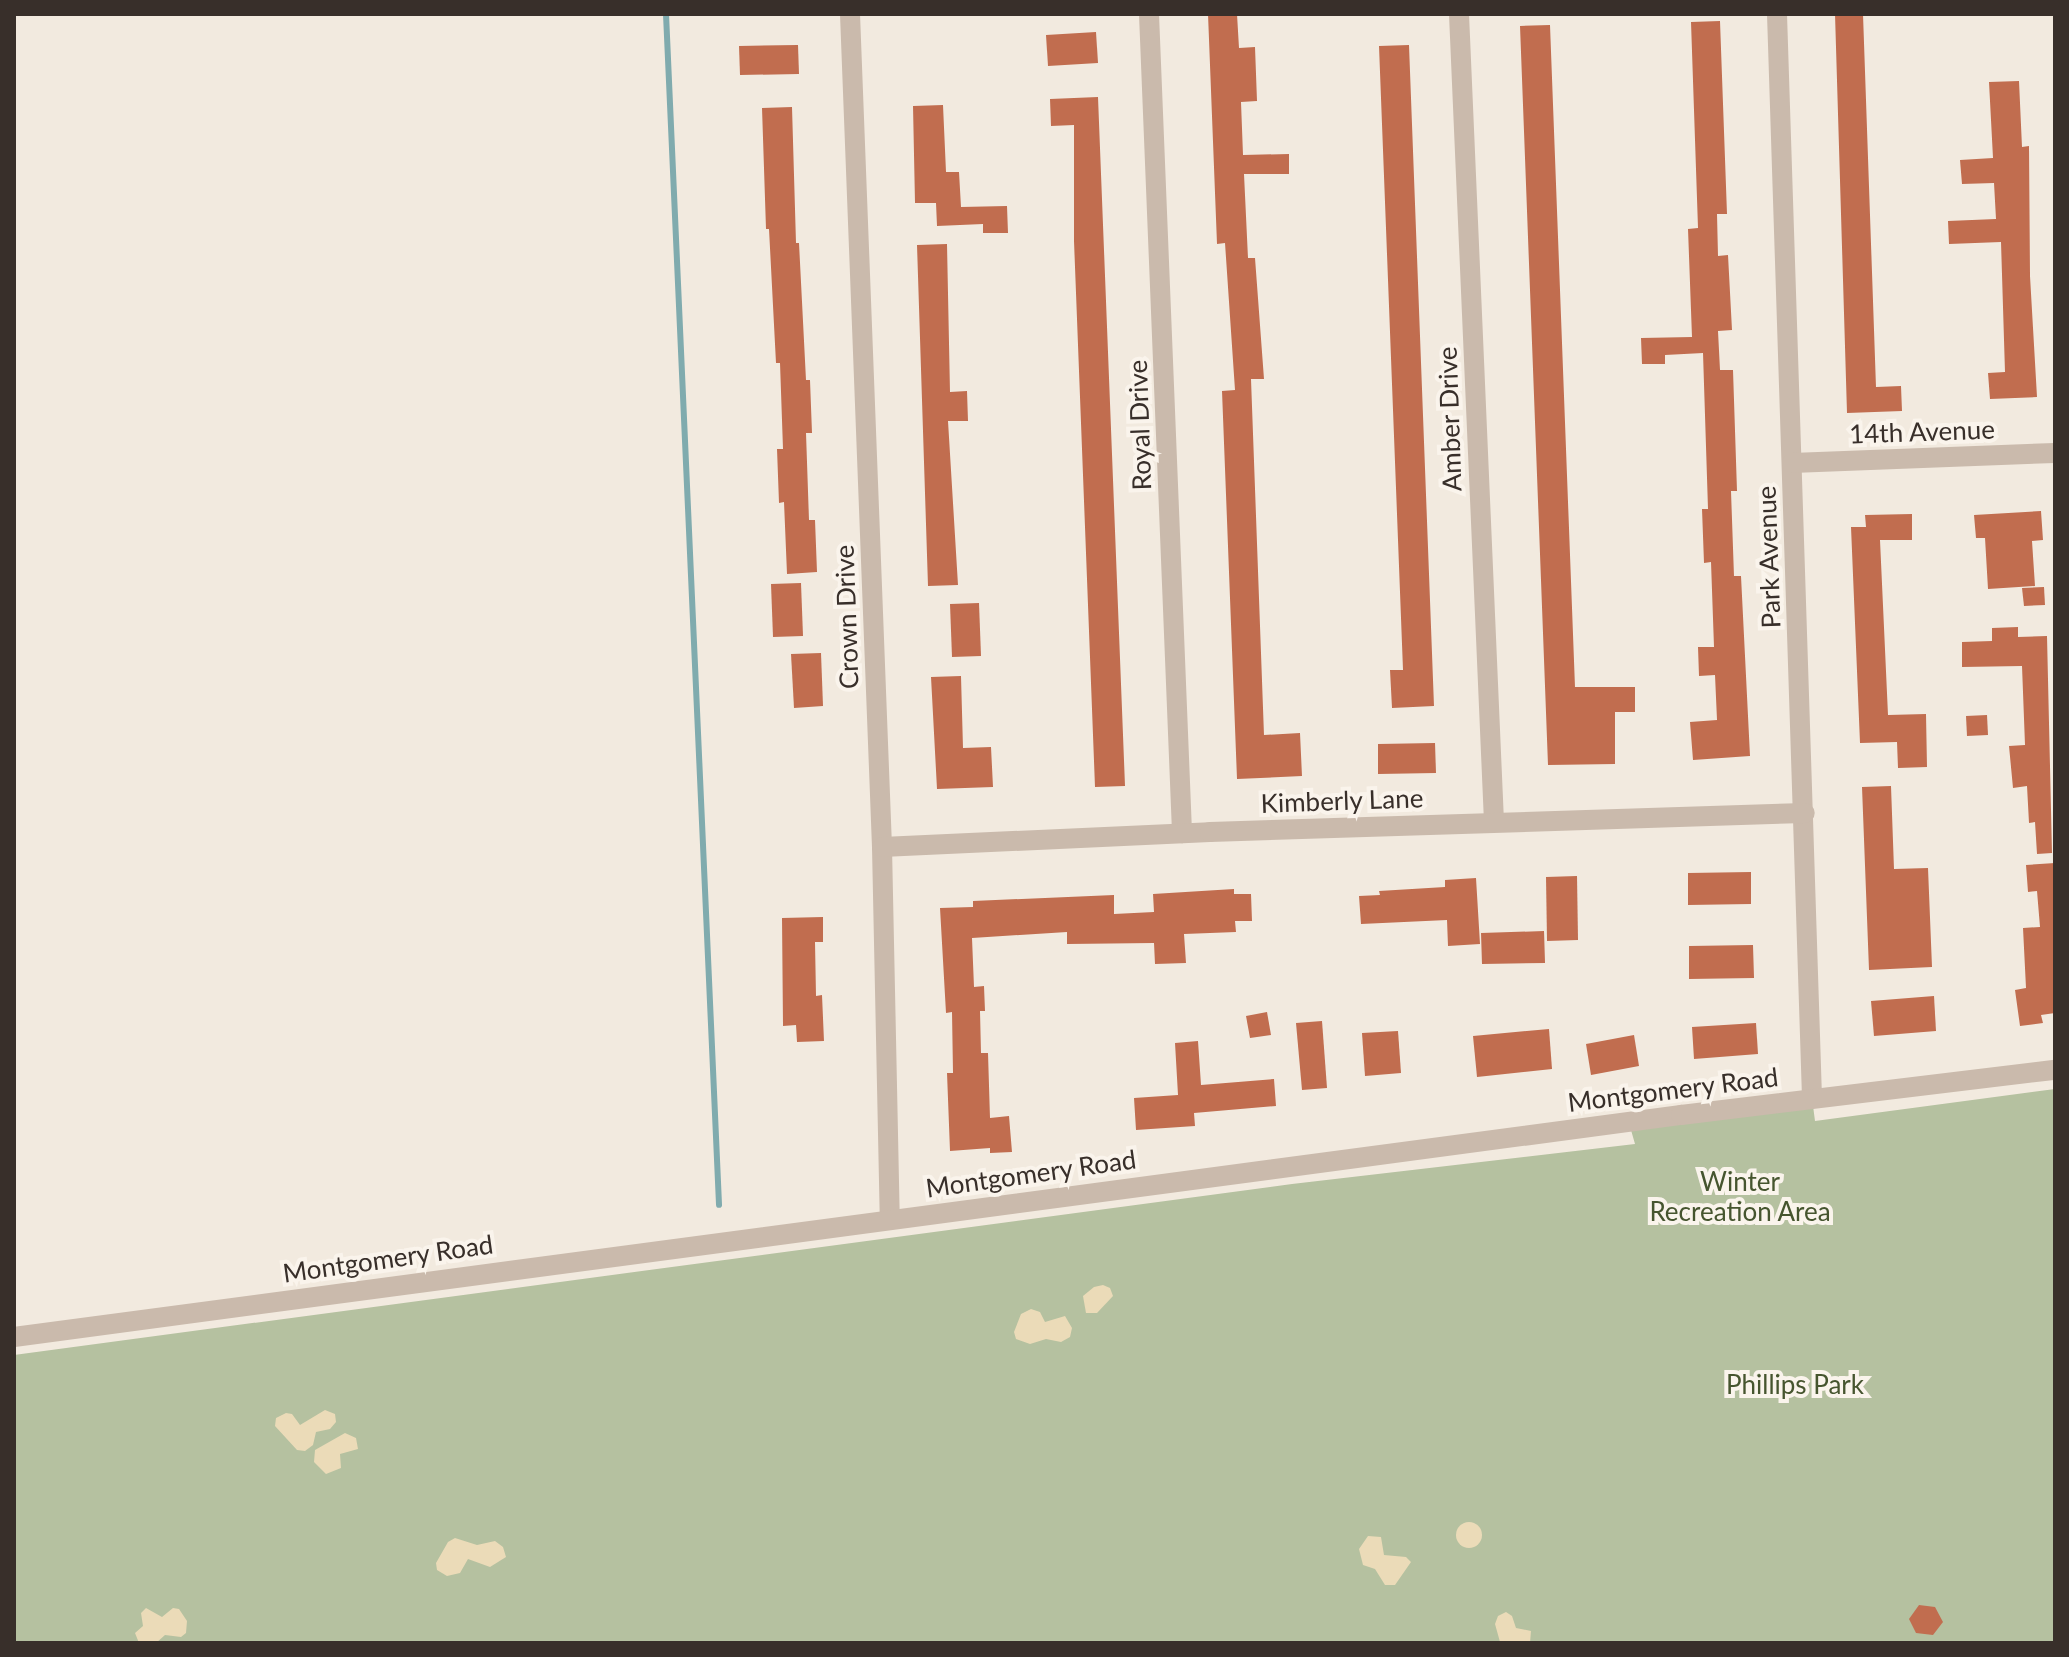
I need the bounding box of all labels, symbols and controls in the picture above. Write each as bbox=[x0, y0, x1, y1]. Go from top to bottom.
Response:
street label: Amber Drive bbox=[1432, 346, 1468, 492]
street label: Royal Drive bbox=[1122, 359, 1158, 491]
street label: 14th Avenue bbox=[1848, 414, 1996, 450]
street label: Park Avenue bbox=[1751, 485, 1787, 629]
street label: Crown Drive bbox=[829, 544, 865, 690]
street label: Kimberly Lane bbox=[1260, 783, 1424, 819]
street label: Montgomery Road bbox=[1566, 1062, 1780, 1118]
street label: Montgomery Road bbox=[924, 1144, 1138, 1204]
park label: Winter Recreation Area bbox=[1649, 1166, 1831, 1228]
street label: Montgomery Road bbox=[281, 1229, 495, 1289]
park label: Phillips Park bbox=[1726, 1369, 1864, 1401]

